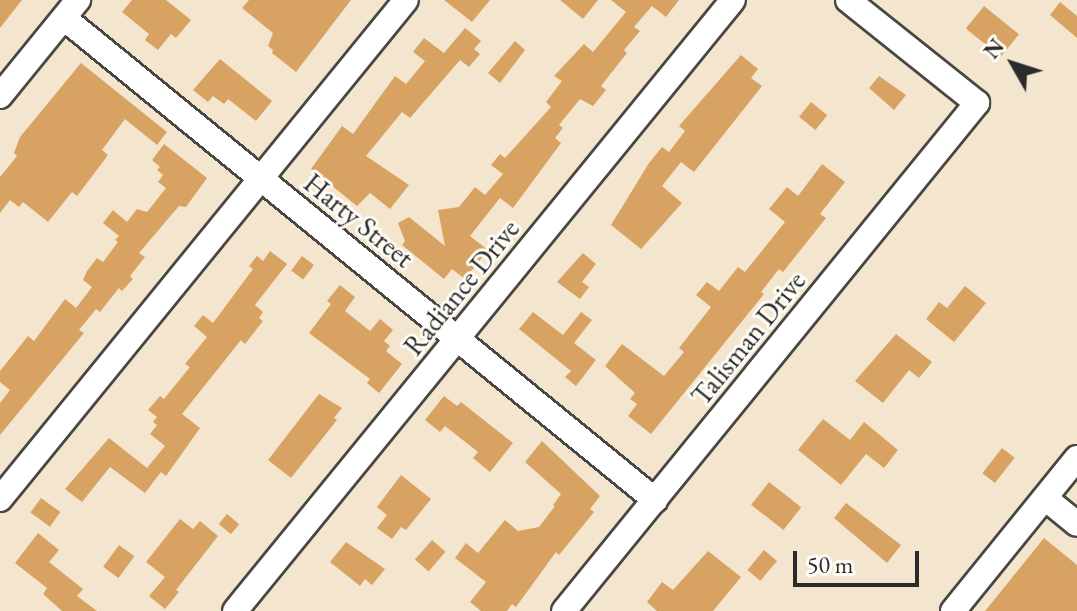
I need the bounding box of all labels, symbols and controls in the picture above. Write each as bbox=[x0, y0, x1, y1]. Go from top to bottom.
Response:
north arrow bbox=[973, 24, 1053, 104]
text: N bbox=[977, 33, 1011, 65]
street label: Harty Street bbox=[297, 166, 421, 274]
street label: Radiance Drive bbox=[396, 212, 526, 362]
street label: Talisman Drive bbox=[684, 264, 812, 412]
scale bar bbox=[797, 535, 923, 585]
text: 50 m bbox=[807, 549, 854, 580]

